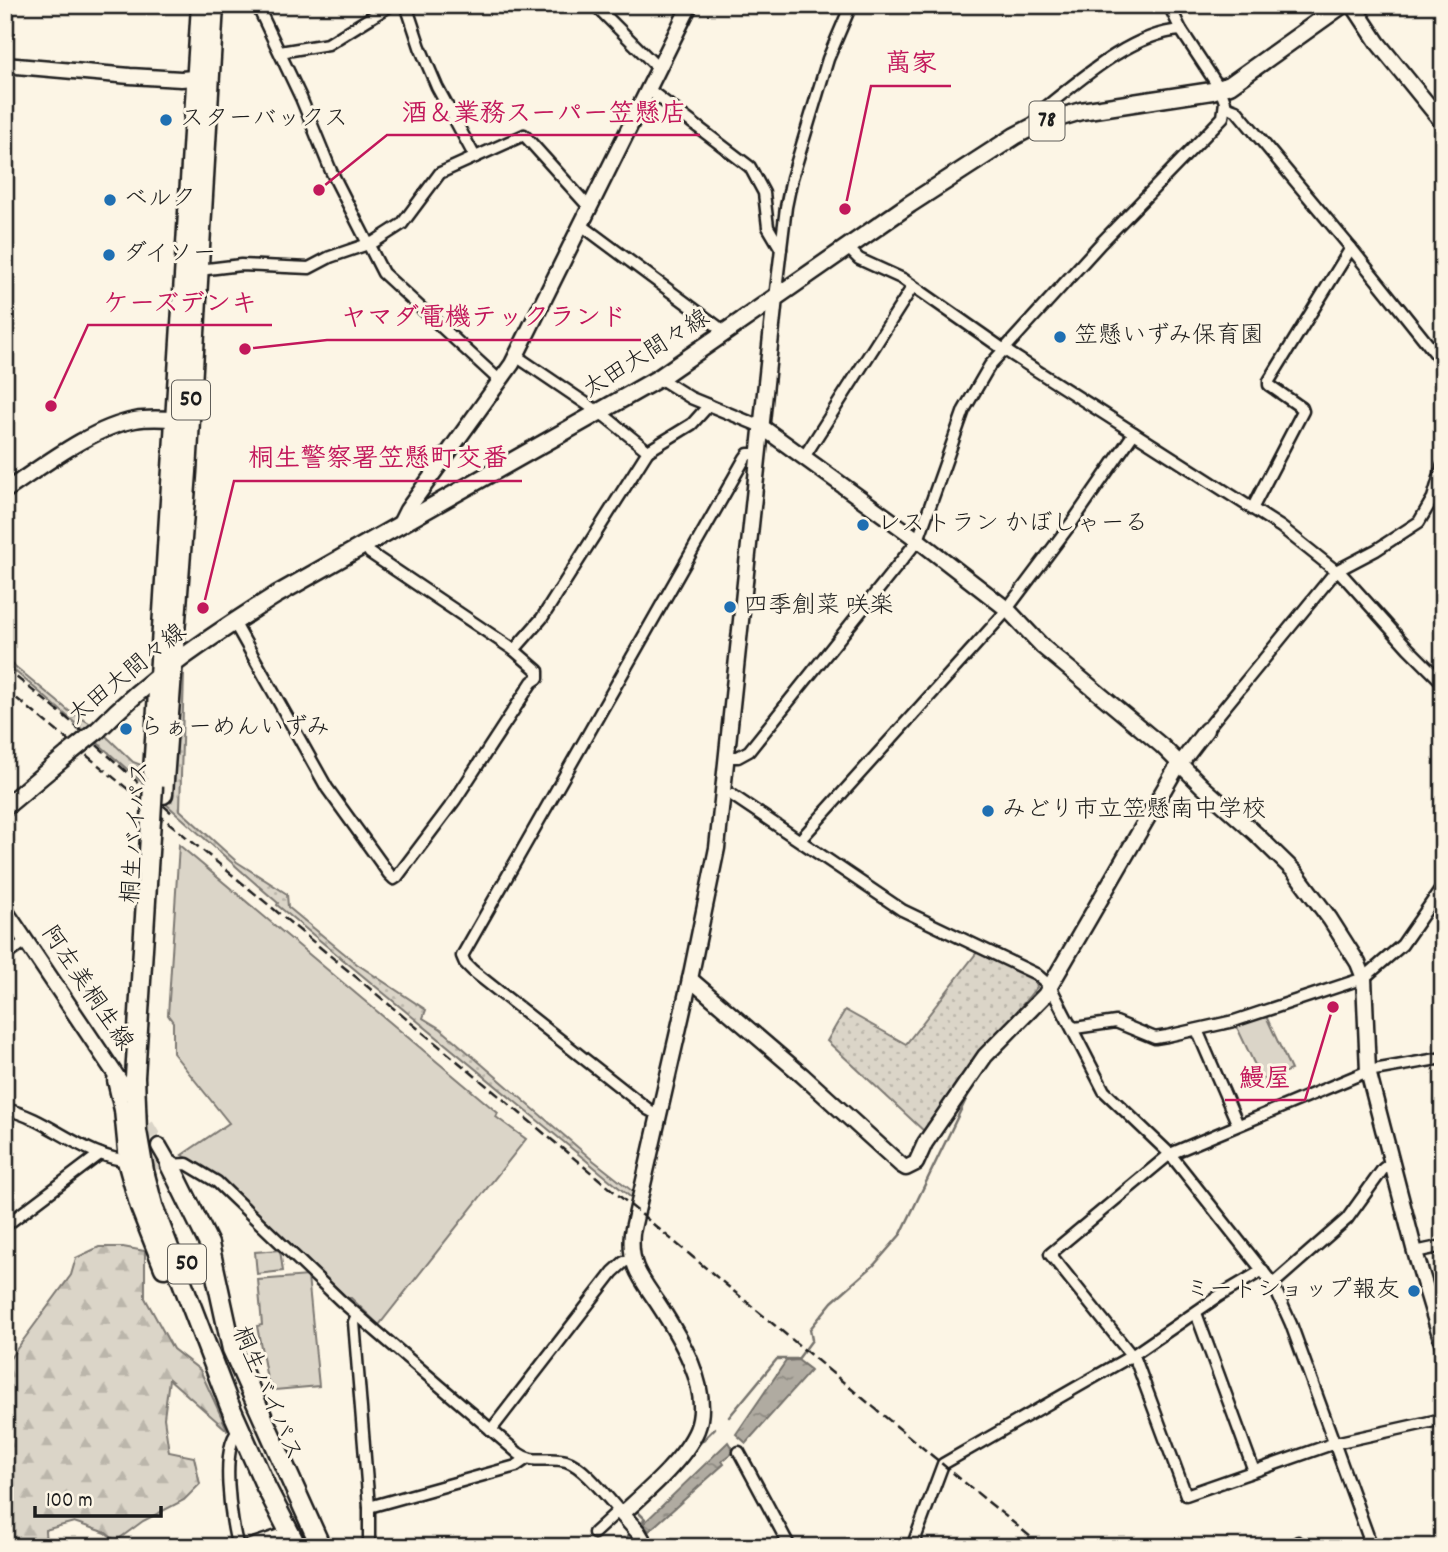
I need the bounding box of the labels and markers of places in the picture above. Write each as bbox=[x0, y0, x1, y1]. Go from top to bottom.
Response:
callout: 萬家 bbox=[871, 39, 951, 86]
callout: 酒＆業務スーパー笠懸店 bbox=[387, 88, 700, 135]
place label: スターバックス bbox=[180, 103, 348, 137]
marker: スターバックス bbox=[158, 112, 174, 128]
place label: ベルク bbox=[124, 183, 196, 217]
marker: ベルク bbox=[102, 192, 118, 208]
place label: ダイソー bbox=[123, 238, 217, 272]
marker: ダイソー bbox=[101, 247, 117, 263]
callout: ケーズデンキ bbox=[88, 278, 272, 325]
callout: ヤマダ電機テックランド bbox=[327, 293, 641, 340]
place label: 笠懸いずみ保育園 bbox=[1074, 320, 1264, 354]
marker: 笠懸いずみ保育園 bbox=[1052, 329, 1068, 345]
callout: 桐生警察署笠懸町交番 bbox=[234, 434, 522, 481]
place label: レストラン かぼしゃーる bbox=[877, 508, 1148, 542]
marker: レストラン かぼしゃーる bbox=[855, 517, 871, 533]
place label: 四季創菜 咲楽 bbox=[744, 590, 894, 624]
marker: 四季創菜 咲楽 bbox=[722, 599, 738, 615]
place label: らぁーめんいずみ bbox=[140, 712, 330, 746]
marker: らぁーめんいずみ bbox=[118, 721, 134, 737]
place label: みどり市立笠懸南中学校 bbox=[1002, 794, 1266, 828]
marker: みどり市立笠懸南中学校 bbox=[980, 803, 996, 819]
callout: 鰻屋 bbox=[1225, 1053, 1305, 1100]
place label: ミートショップ報友 bbox=[1185, 1274, 1400, 1308]
marker: ミートショップ報友 bbox=[1406, 1283, 1422, 1299]

